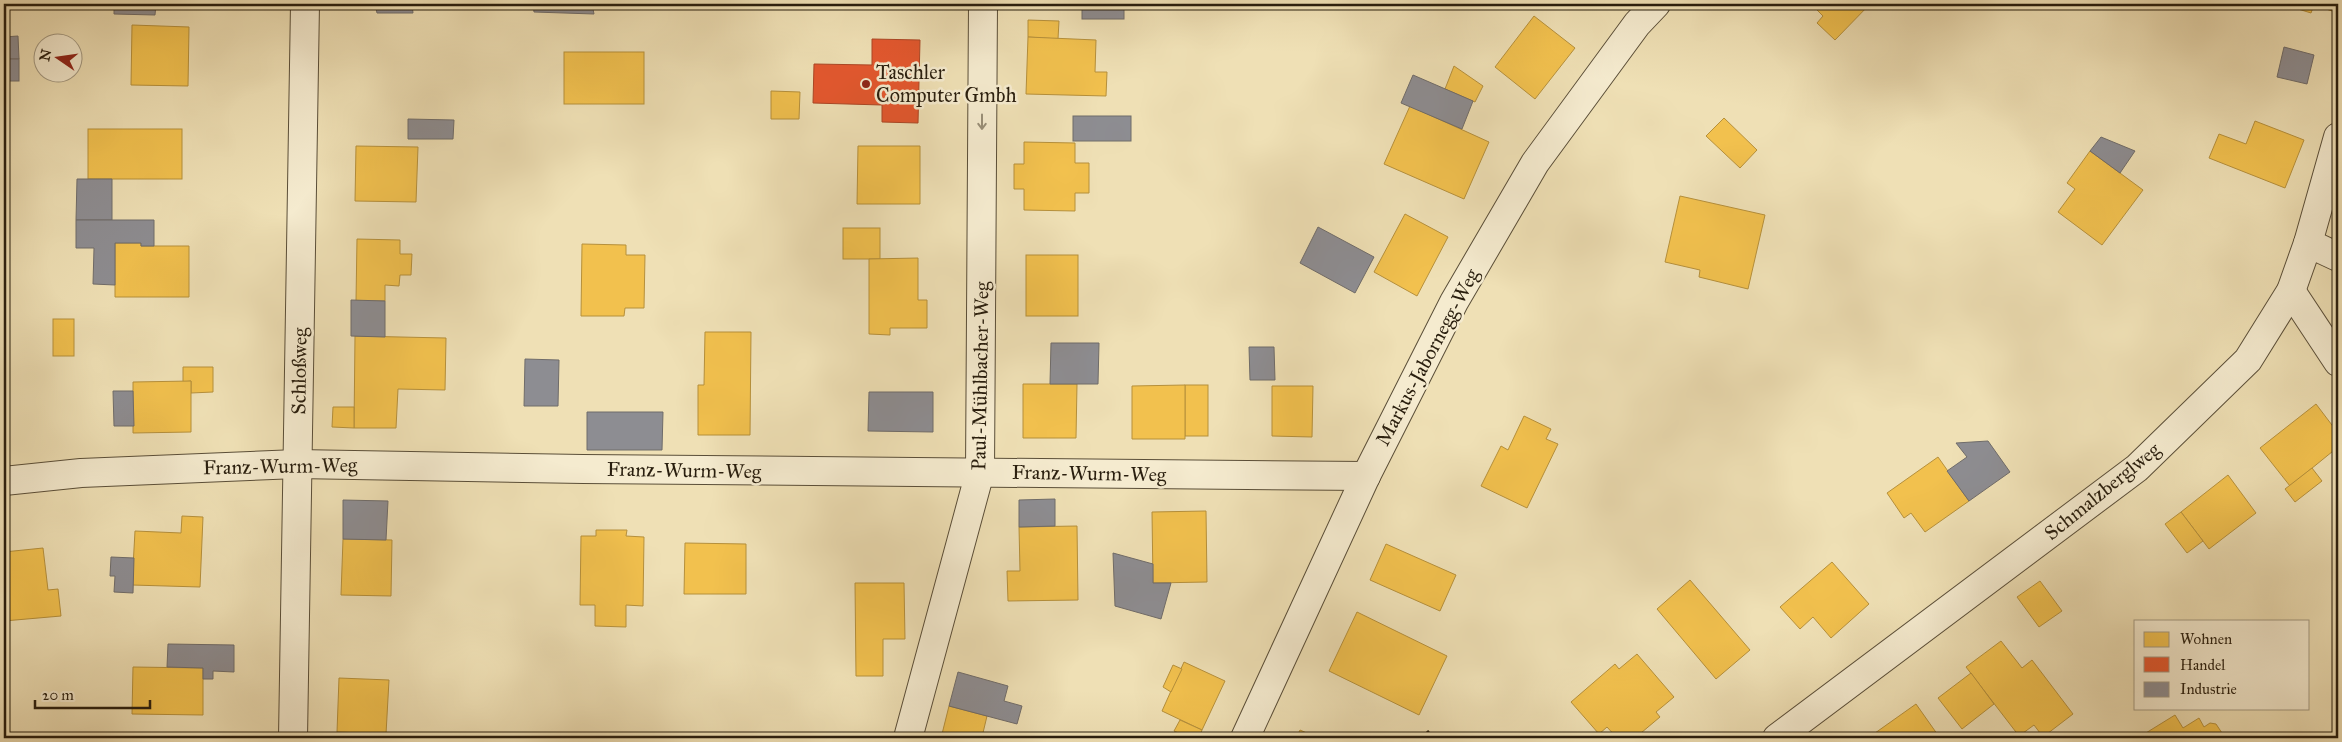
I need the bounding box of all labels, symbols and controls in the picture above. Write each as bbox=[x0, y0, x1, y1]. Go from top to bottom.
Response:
north arrow bbox=[32, 32, 82, 82]
text: N bbox=[36, 47, 55, 63]
place label: Taschler Computer Gmbh bbox=[876, 60, 1017, 107]
marker: Taschler Computer Gmbh bbox=[860, 78, 872, 90]
one-way arrow bbox=[977, 114, 987, 130]
street label: Markus-Jabornegg-Weg bbox=[1370, 264, 1485, 450]
street label: Paul-Mühlbacher-Weg bbox=[966, 281, 995, 471]
street label: Schloßweg bbox=[286, 327, 313, 415]
street label: Schmalzberglweg bbox=[2039, 437, 2166, 546]
street label: Franz-Wurm-Weg bbox=[203, 453, 358, 480]
street label: Franz-Wurm-Weg bbox=[607, 457, 762, 484]
street label: Franz-Wurm-Weg bbox=[1012, 460, 1167, 487]
legend bbox=[2134, 620, 2310, 710]
text: Wohnen bbox=[2180, 630, 2232, 648]
text: Handel bbox=[2180, 656, 2226, 674]
scale bar bbox=[35, 677, 150, 709]
text: Industrie bbox=[2180, 680, 2237, 698]
text: 20 m bbox=[42, 686, 74, 704]

